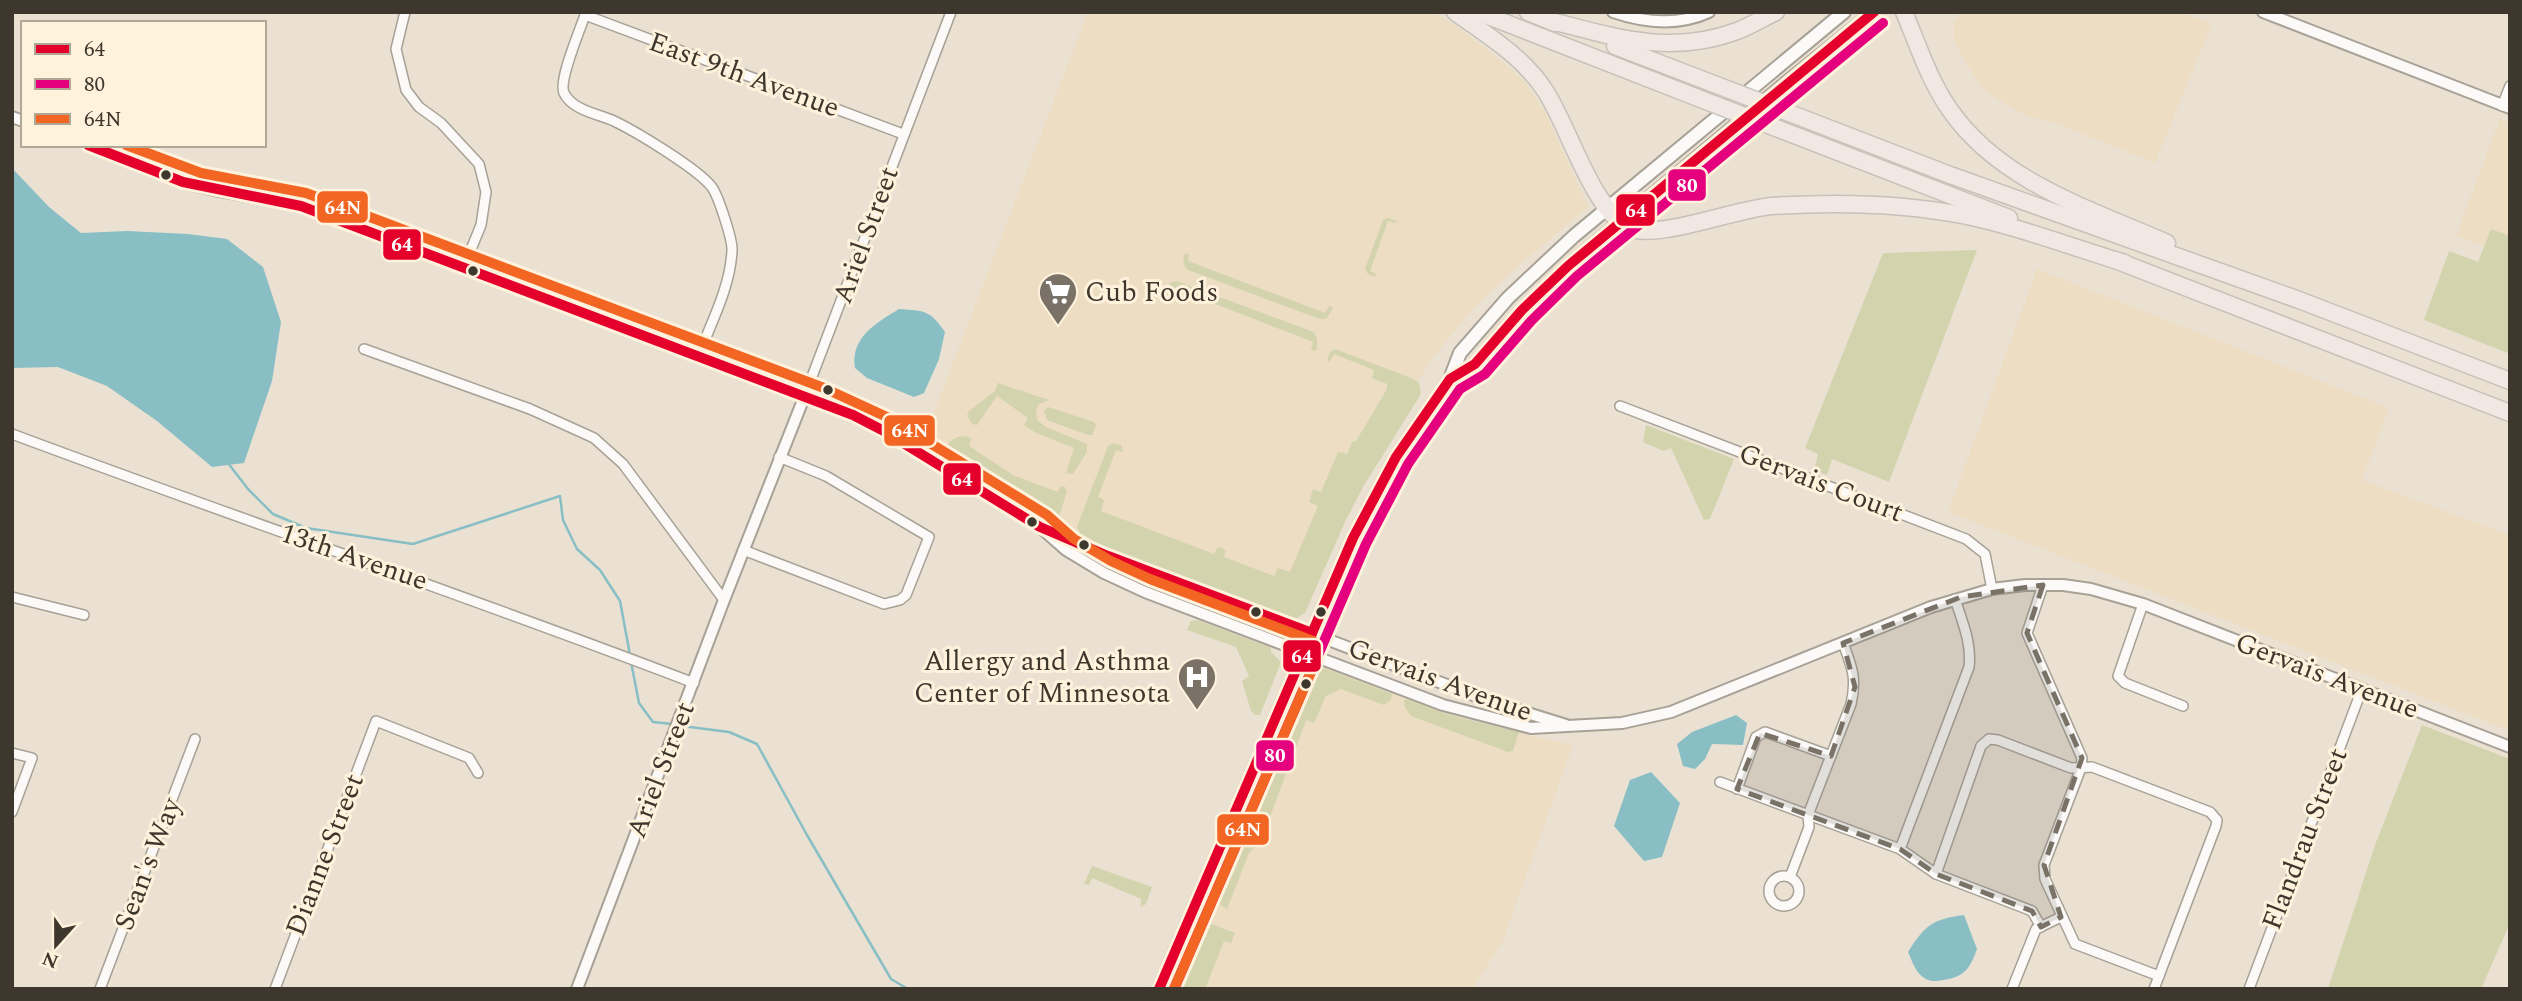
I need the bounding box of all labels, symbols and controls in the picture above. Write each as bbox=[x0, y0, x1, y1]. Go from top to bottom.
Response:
legend bbox=[21, 21, 266, 147]
street label: East 9th Avenue bbox=[643, 21, 845, 129]
text: 64 bbox=[84, 34, 105, 66]
text: 80 bbox=[84, 69, 105, 101]
text: 64N bbox=[84, 104, 122, 136]
street label: Ariel Street bbox=[821, 160, 911, 310]
unlabelled marker bbox=[159, 168, 173, 182]
line badge: 80 bbox=[1667, 168, 1707, 202]
text: 80 bbox=[1676, 172, 1698, 201]
line badge: 64N bbox=[316, 190, 369, 224]
line badge: 64 bbox=[1615, 193, 1656, 227]
text: 64N bbox=[325, 194, 361, 223]
text: 64 bbox=[1625, 197, 1647, 226]
line badge: 64 bbox=[382, 228, 422, 261]
text: 64 bbox=[391, 231, 413, 260]
unlabelled marker bbox=[466, 264, 480, 278]
supermarket icon: Cub Foods bbox=[1037, 271, 1079, 326]
place label: Cub Foods bbox=[1085, 271, 1218, 314]
unlabelled marker bbox=[821, 383, 835, 397]
line badge: 64N bbox=[883, 414, 936, 447]
text: 64N bbox=[892, 417, 928, 446]
street label: Gervais Court bbox=[1732, 432, 1910, 534]
line badge: 64 bbox=[942, 462, 982, 496]
text: 64 bbox=[951, 466, 973, 495]
street label: 13th Avenue bbox=[274, 512, 434, 602]
unlabelled marker bbox=[1025, 515, 1039, 529]
unlabelled marker bbox=[1077, 538, 1091, 552]
unlabelled marker bbox=[1249, 605, 1263, 619]
unlabelled marker bbox=[1314, 605, 1328, 619]
street label: Gervais Avenue bbox=[2229, 621, 2425, 731]
street label: Gervais Avenue bbox=[1342, 627, 1538, 733]
line badge: 64 bbox=[1282, 639, 1322, 673]
place label: Allergy and Asthma Center of Minnesota bbox=[914, 640, 1170, 715]
text: 64 bbox=[1291, 643, 1313, 672]
hospital icon: Allergy and Asthma Center of Minnesota bbox=[1176, 656, 1218, 711]
unlabelled marker bbox=[1299, 677, 1313, 691]
street label: Ariel Street bbox=[615, 695, 707, 845]
line badge: 80 bbox=[1255, 739, 1295, 772]
text: 80 bbox=[1264, 742, 1286, 771]
street label: Flandrau Street bbox=[2251, 742, 2359, 936]
street label: Dianne Street bbox=[274, 768, 376, 942]
street label: Sean's Way bbox=[103, 790, 194, 937]
line badge: 64N bbox=[1216, 813, 1270, 846]
text: 64N bbox=[1225, 816, 1261, 845]
north arrow bbox=[21, 910, 91, 980]
text: N bbox=[38, 943, 63, 976]

